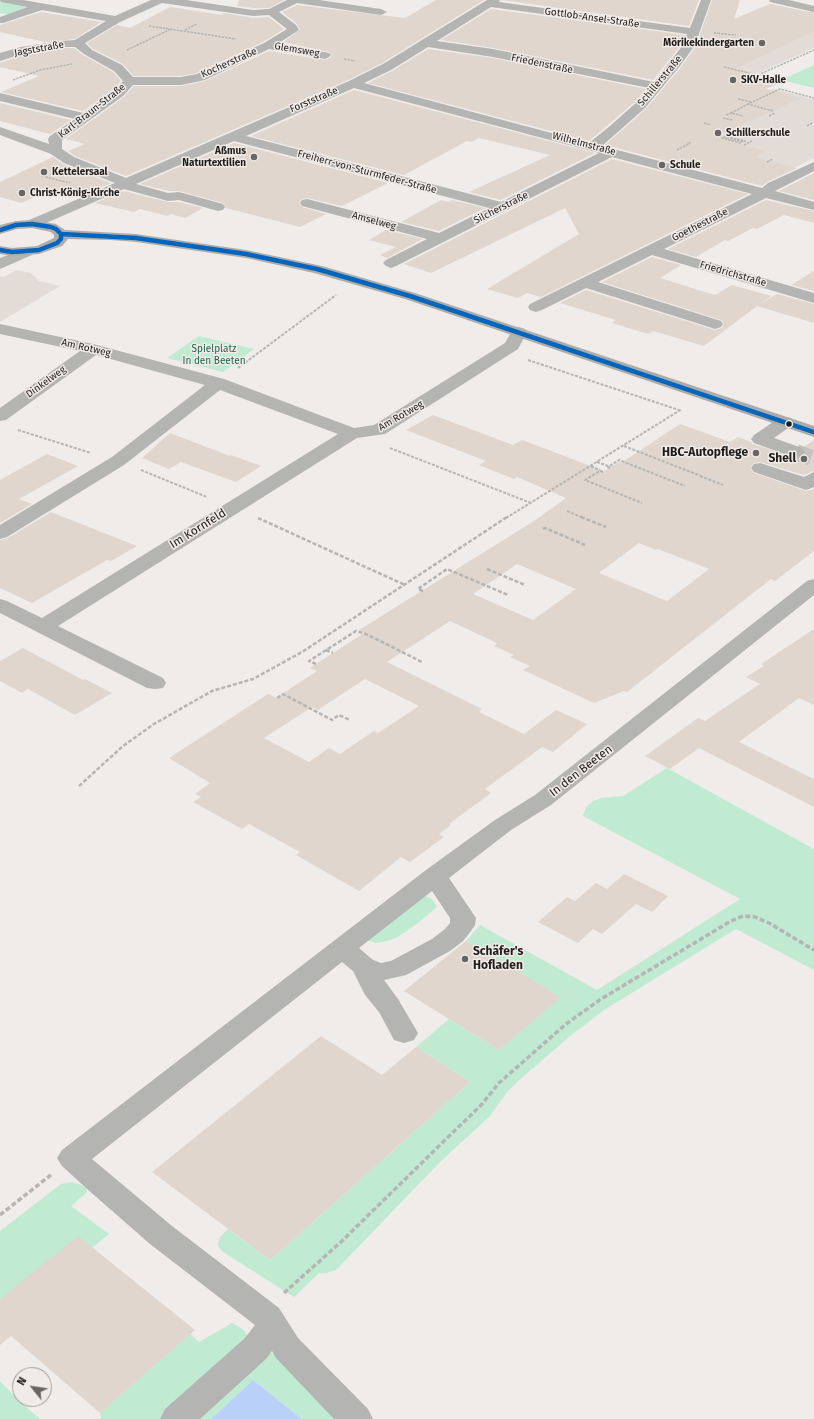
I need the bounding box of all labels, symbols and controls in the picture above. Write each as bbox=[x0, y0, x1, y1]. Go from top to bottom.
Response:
street label: Gottlob-Ansel-Straße bbox=[544, 5, 640, 31]
place label: Mörikekindergarten bbox=[663, 37, 754, 49]
marker: Mörikekindergarten bbox=[757, 38, 767, 48]
street label: Jagststraße bbox=[13, 39, 65, 59]
street label: Glemsweg bbox=[273, 40, 321, 60]
street label: Kocherstraße bbox=[199, 45, 259, 81]
street label: Friedenstraße bbox=[510, 52, 574, 76]
street label: Schillerstraße bbox=[635, 53, 685, 109]
place label: SKV-Halle bbox=[741, 74, 786, 86]
marker: SKV-Halle bbox=[728, 75, 738, 85]
street label: Karl-Braun-Straße bbox=[56, 81, 128, 141]
street label: Forststraße bbox=[288, 85, 340, 115]
place label: Schillerschule bbox=[726, 127, 790, 139]
marker: Schillerschule bbox=[713, 128, 723, 138]
street label: Wilhelmstraße bbox=[551, 130, 617, 158]
place label: Aßmus Naturtextilien bbox=[182, 145, 246, 168]
street label: Freiherr-von-Sturmfeder-Straße bbox=[296, 148, 438, 196]
marker: Aßmus Naturtextilien bbox=[249, 152, 259, 162]
place label: Schule bbox=[670, 159, 700, 171]
marker: Schule bbox=[657, 160, 667, 170]
place label: Kettelersaal bbox=[52, 166, 108, 178]
marker: Kettelersaal bbox=[39, 167, 49, 177]
place label: Christ-König-Kirche bbox=[30, 187, 120, 199]
marker: Christ-König-Kirche bbox=[17, 188, 27, 198]
street label: Silcherstraße bbox=[472, 189, 530, 227]
street label: Goethestraße bbox=[670, 206, 730, 244]
street label: Amselweg bbox=[351, 209, 397, 233]
street label: Friedrichstraße bbox=[698, 259, 768, 289]
street label: Am Rotweg bbox=[60, 337, 112, 359]
park label: Spielplatz In den Beeten bbox=[182, 343, 246, 366]
street label: Dinkelweg bbox=[24, 364, 68, 400]
street label: Am Rotweg bbox=[376, 398, 426, 434]
unlabelled marker bbox=[784, 419, 794, 429]
place label: HBC-Autopflege bbox=[662, 446, 748, 460]
marker: HBC-Autopflege bbox=[751, 448, 761, 458]
place label: Shell bbox=[768, 452, 796, 466]
marker: Shell bbox=[799, 454, 809, 464]
street label: Im Kornfeld bbox=[167, 506, 229, 552]
street label: In den Beeten bbox=[547, 742, 615, 800]
place label: Schäfer's Hofladen bbox=[473, 945, 523, 973]
marker: Schäfer's Hofladen bbox=[460, 954, 470, 964]
north arrow bbox=[12, 1367, 52, 1407]
text: N bbox=[15, 1375, 29, 1388]

